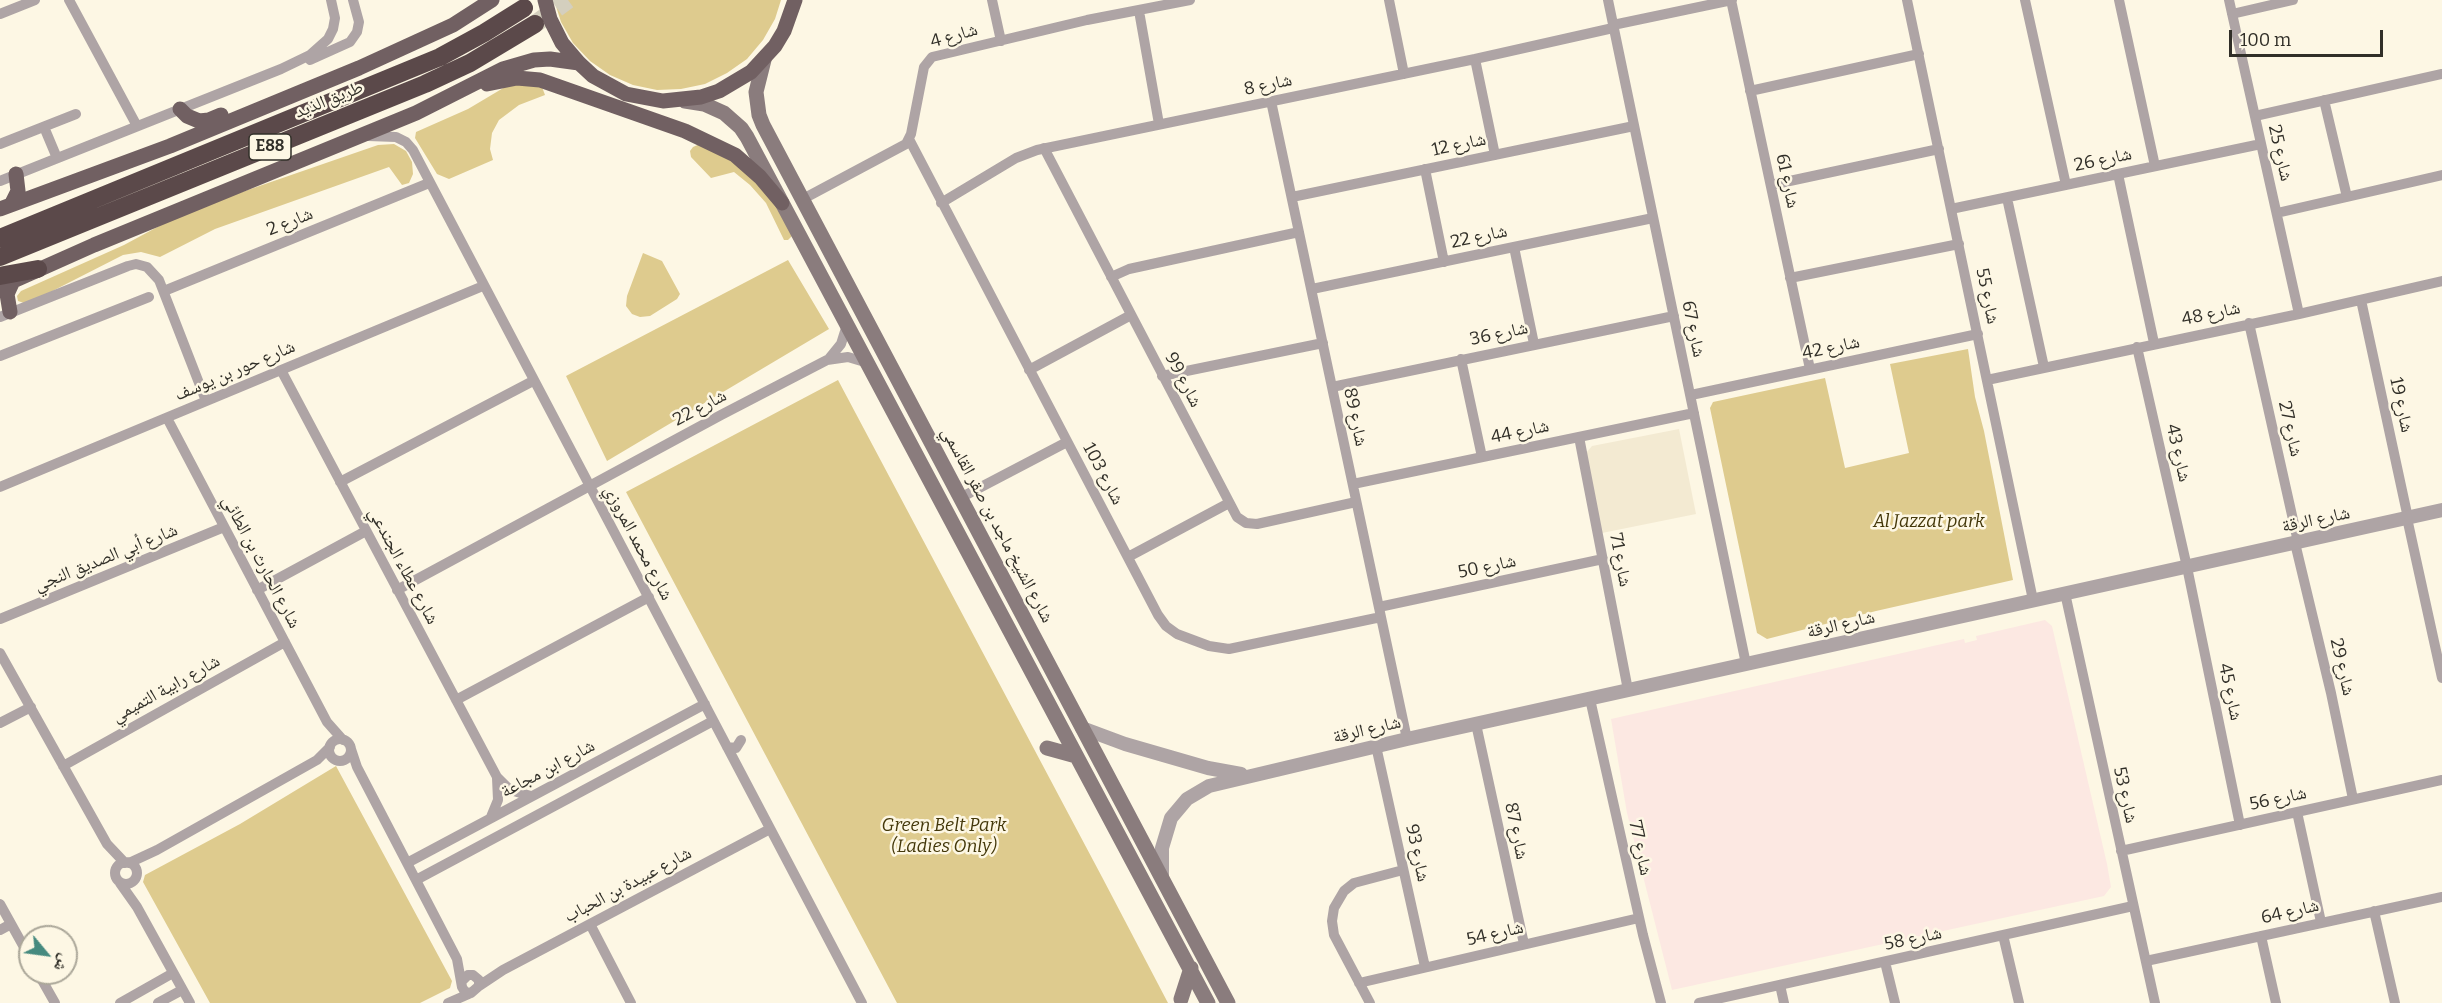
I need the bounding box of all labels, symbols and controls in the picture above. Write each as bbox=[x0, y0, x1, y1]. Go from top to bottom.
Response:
scale bar bbox=[2232, 18, 2386, 56]
street label: شارع 4 bbox=[928, 19, 980, 53]
text: 100 m bbox=[2240, 29, 2291, 51]
street label: شارع 8 bbox=[1242, 69, 1294, 101]
street label: طريق الذيد bbox=[292, 77, 366, 123]
street label: شارع 25 bbox=[2263, 123, 2297, 183]
street label: شارع 12 bbox=[1430, 129, 1488, 161]
road number: E88 bbox=[249, 134, 291, 160]
street label: شارع 26 bbox=[2072, 143, 2134, 177]
street label: شارع 61 bbox=[1771, 152, 1803, 210]
street label: شارع 2 bbox=[264, 203, 316, 241]
street label: شارع 22 bbox=[1449, 220, 1509, 254]
street label: شارع 55 bbox=[1971, 266, 2003, 326]
street label: شارع 48 bbox=[2180, 297, 2242, 331]
street label: شارع 67 bbox=[1676, 299, 1710, 359]
street label: شارع 36 bbox=[1468, 317, 1530, 351]
street label: شارع 42 bbox=[1800, 331, 1862, 365]
street label: شارع حور بن يوسف bbox=[172, 336, 298, 406]
street label: شارع 99 bbox=[1160, 349, 1206, 411]
street label: شارع 19 bbox=[2385, 376, 2417, 434]
street label: شارع 22 bbox=[670, 385, 730, 431]
street label: شارع 89 bbox=[1338, 386, 1372, 448]
street label: شارع 27 bbox=[2273, 399, 2307, 459]
street label: شارع 44 bbox=[1489, 415, 1551, 449]
street label: شارع 43 bbox=[2161, 422, 2195, 484]
street label: شارع الشيخ ماجد بن صقر القاسمي bbox=[936, 423, 1058, 627]
street label: شارع 103 bbox=[1078, 439, 1128, 509]
street label: شارع محمد المروزي bbox=[599, 482, 677, 604]
street label: شارع الحارث بن الطائي bbox=[217, 492, 305, 632]
street label: شارع الرقة bbox=[2280, 502, 2352, 538]
street label: شارع عطاء الجندعي bbox=[363, 504, 443, 628]
park label: Al Jazzat park bbox=[1873, 511, 1985, 533]
street label: شارع أبي الصديق النجي bbox=[31, 519, 181, 597]
street label: شارع 71 bbox=[1604, 531, 1636, 589]
street label: شارع 50 bbox=[1456, 550, 1518, 584]
street label: شارع الرقة bbox=[1805, 607, 1877, 643]
street label: شارع 29 bbox=[2325, 636, 2359, 698]
street label: شارع رابية التميمي bbox=[108, 650, 224, 728]
street label: شارع 45 bbox=[2213, 661, 2247, 723]
street label: شارع الرقة bbox=[1331, 712, 1403, 748]
street label: شارع ابن مجاعة bbox=[497, 735, 599, 803]
street label: شارع 53 bbox=[2108, 765, 2142, 825]
street label: شارع 56 bbox=[2247, 782, 2309, 816]
street label: شارع 87 bbox=[1499, 801, 1533, 861]
park label: Green Belt Park (Ladies Only) bbox=[882, 815, 1006, 858]
street label: شارع 77 bbox=[1624, 818, 1656, 878]
street label: شارع 93 bbox=[1400, 822, 1434, 884]
street label: شارع عبيدة بن الحباب bbox=[561, 842, 695, 928]
street label: شارع 64 bbox=[2259, 895, 2321, 929]
street label: شارع 54 bbox=[1464, 917, 1526, 951]
street label: شارع 58 bbox=[1882, 922, 1944, 956]
north arrow bbox=[18, 925, 78, 985]
text: ش bbox=[50, 951, 75, 975]

